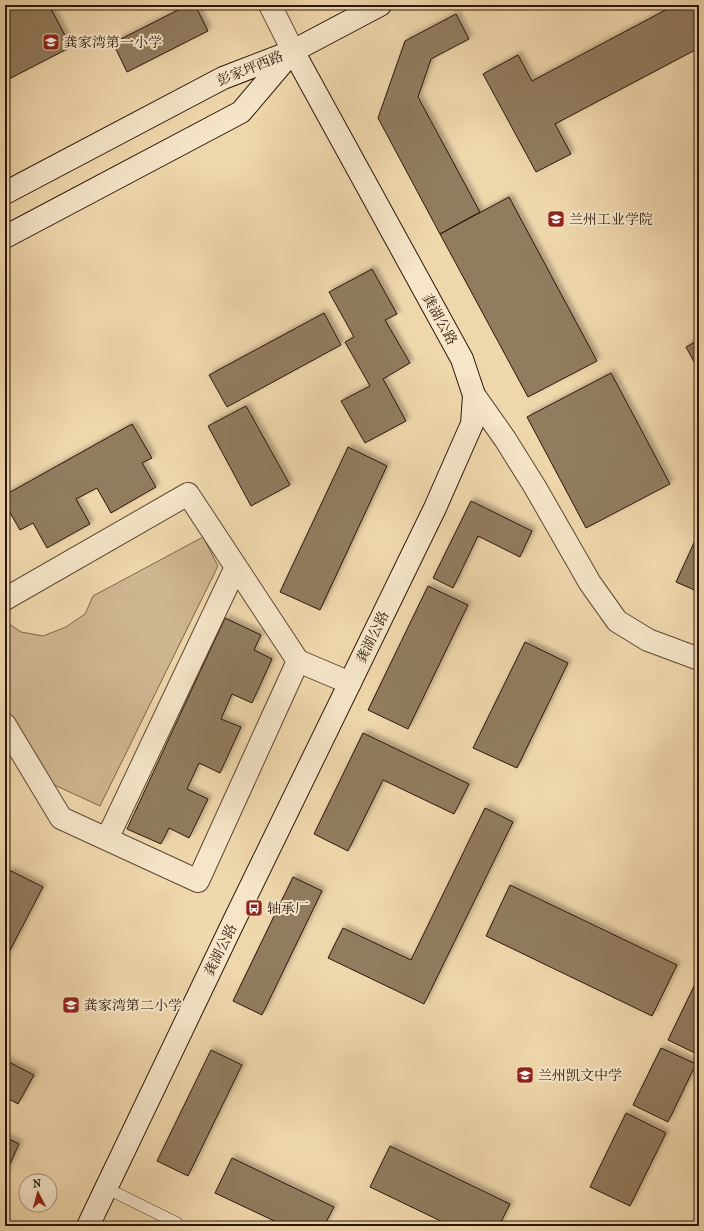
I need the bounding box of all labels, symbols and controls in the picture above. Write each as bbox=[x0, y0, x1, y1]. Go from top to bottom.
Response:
school or university icon: 龚家湾第一小学 bbox=[41, 32, 61, 52]
place label: 龚家湾第一小学 bbox=[64, 34, 162, 51]
street label: 彭家坪西路 bbox=[215, 47, 286, 89]
school or university icon: 兰州工业学院 bbox=[546, 209, 566, 229]
place label: 兰州工业学院 bbox=[569, 211, 653, 228]
street label: 龚湖公路 bbox=[419, 291, 461, 348]
street label: 龚湖公路 bbox=[353, 608, 392, 666]
bus stop icon: 轴承厂 bbox=[244, 898, 264, 918]
place label: 轴承厂 bbox=[267, 900, 309, 917]
street label: 龚湖公路 bbox=[201, 921, 240, 979]
school or university icon: 龚家湾第二小学 bbox=[61, 995, 81, 1015]
place label: 龚家湾第二小学 bbox=[84, 997, 182, 1014]
school or university icon: 兰州凯文中学 bbox=[515, 1065, 535, 1085]
place label: 兰州凯文中学 bbox=[538, 1067, 622, 1084]
north arrow bbox=[18, 1173, 58, 1213]
text: N bbox=[32, 1177, 42, 1190]

